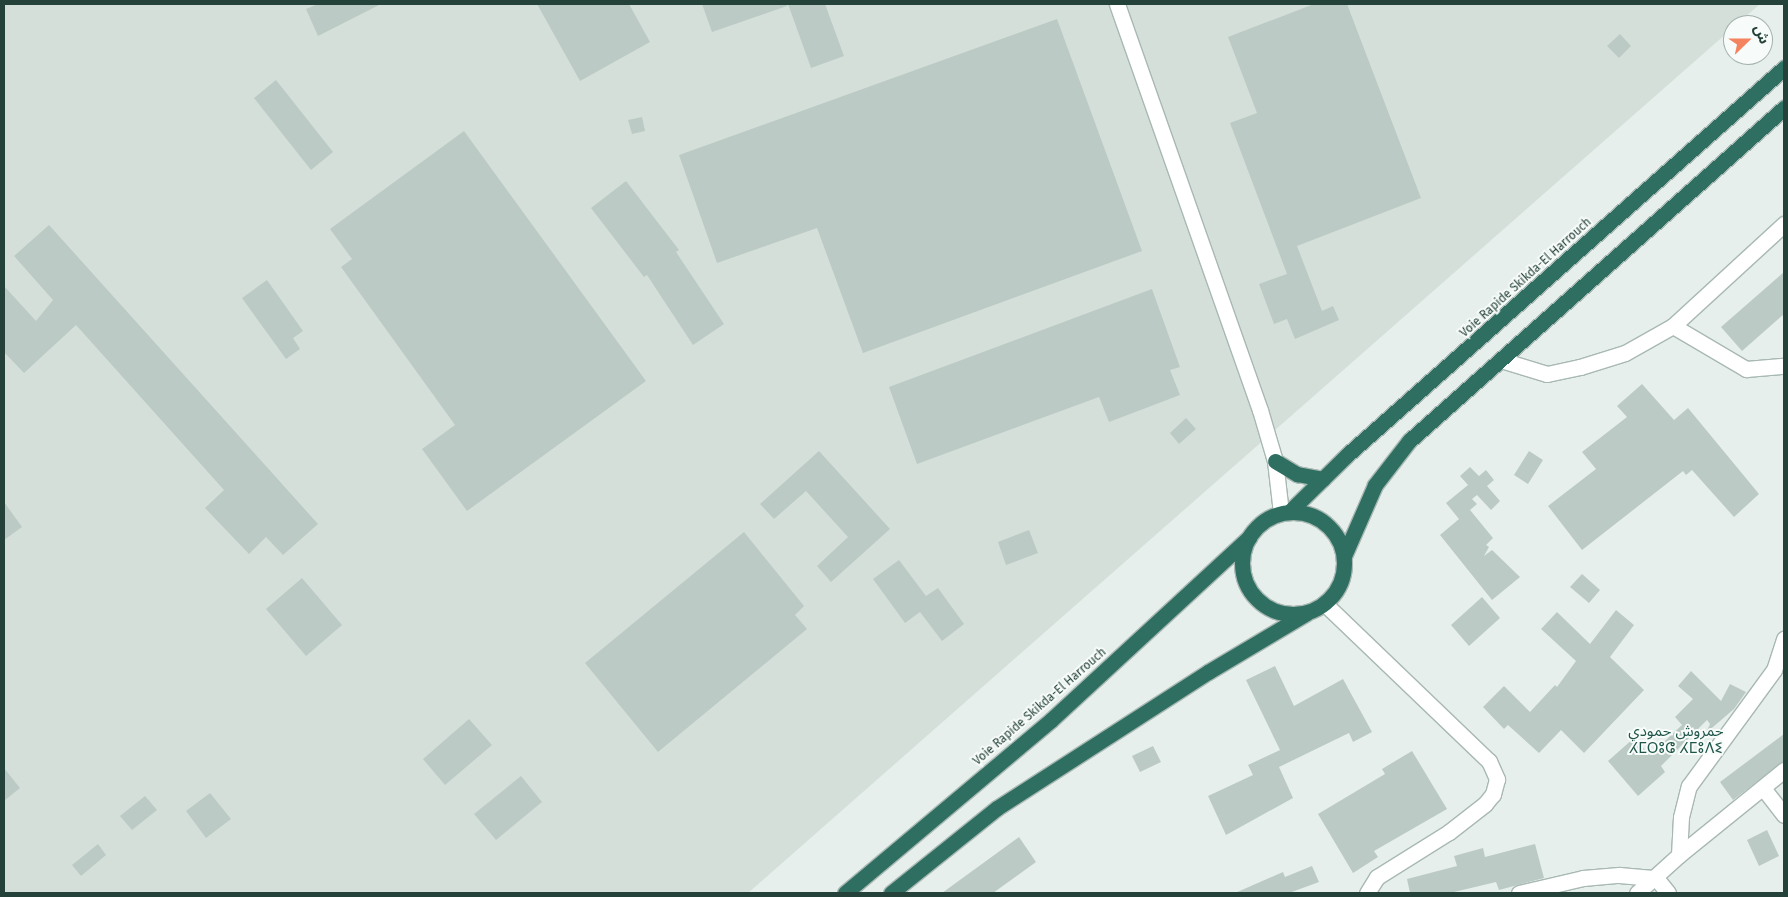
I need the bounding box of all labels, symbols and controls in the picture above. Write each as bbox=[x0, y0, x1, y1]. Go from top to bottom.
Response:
north arrow bbox=[1723, 15, 1773, 65]
text: ش bbox=[1750, 22, 1773, 47]
street label: Voie Rapide Skikda-El Harrouch bbox=[1457, 215, 1595, 341]
street label: Voie Rapide Skikda-El Harrouch bbox=[971, 645, 1109, 769]
district label: حمروش حمودي ⵃⵎⵔⵓⵛ ⵃⵎⵓⴷⵉ bbox=[1628, 722, 1724, 757]

